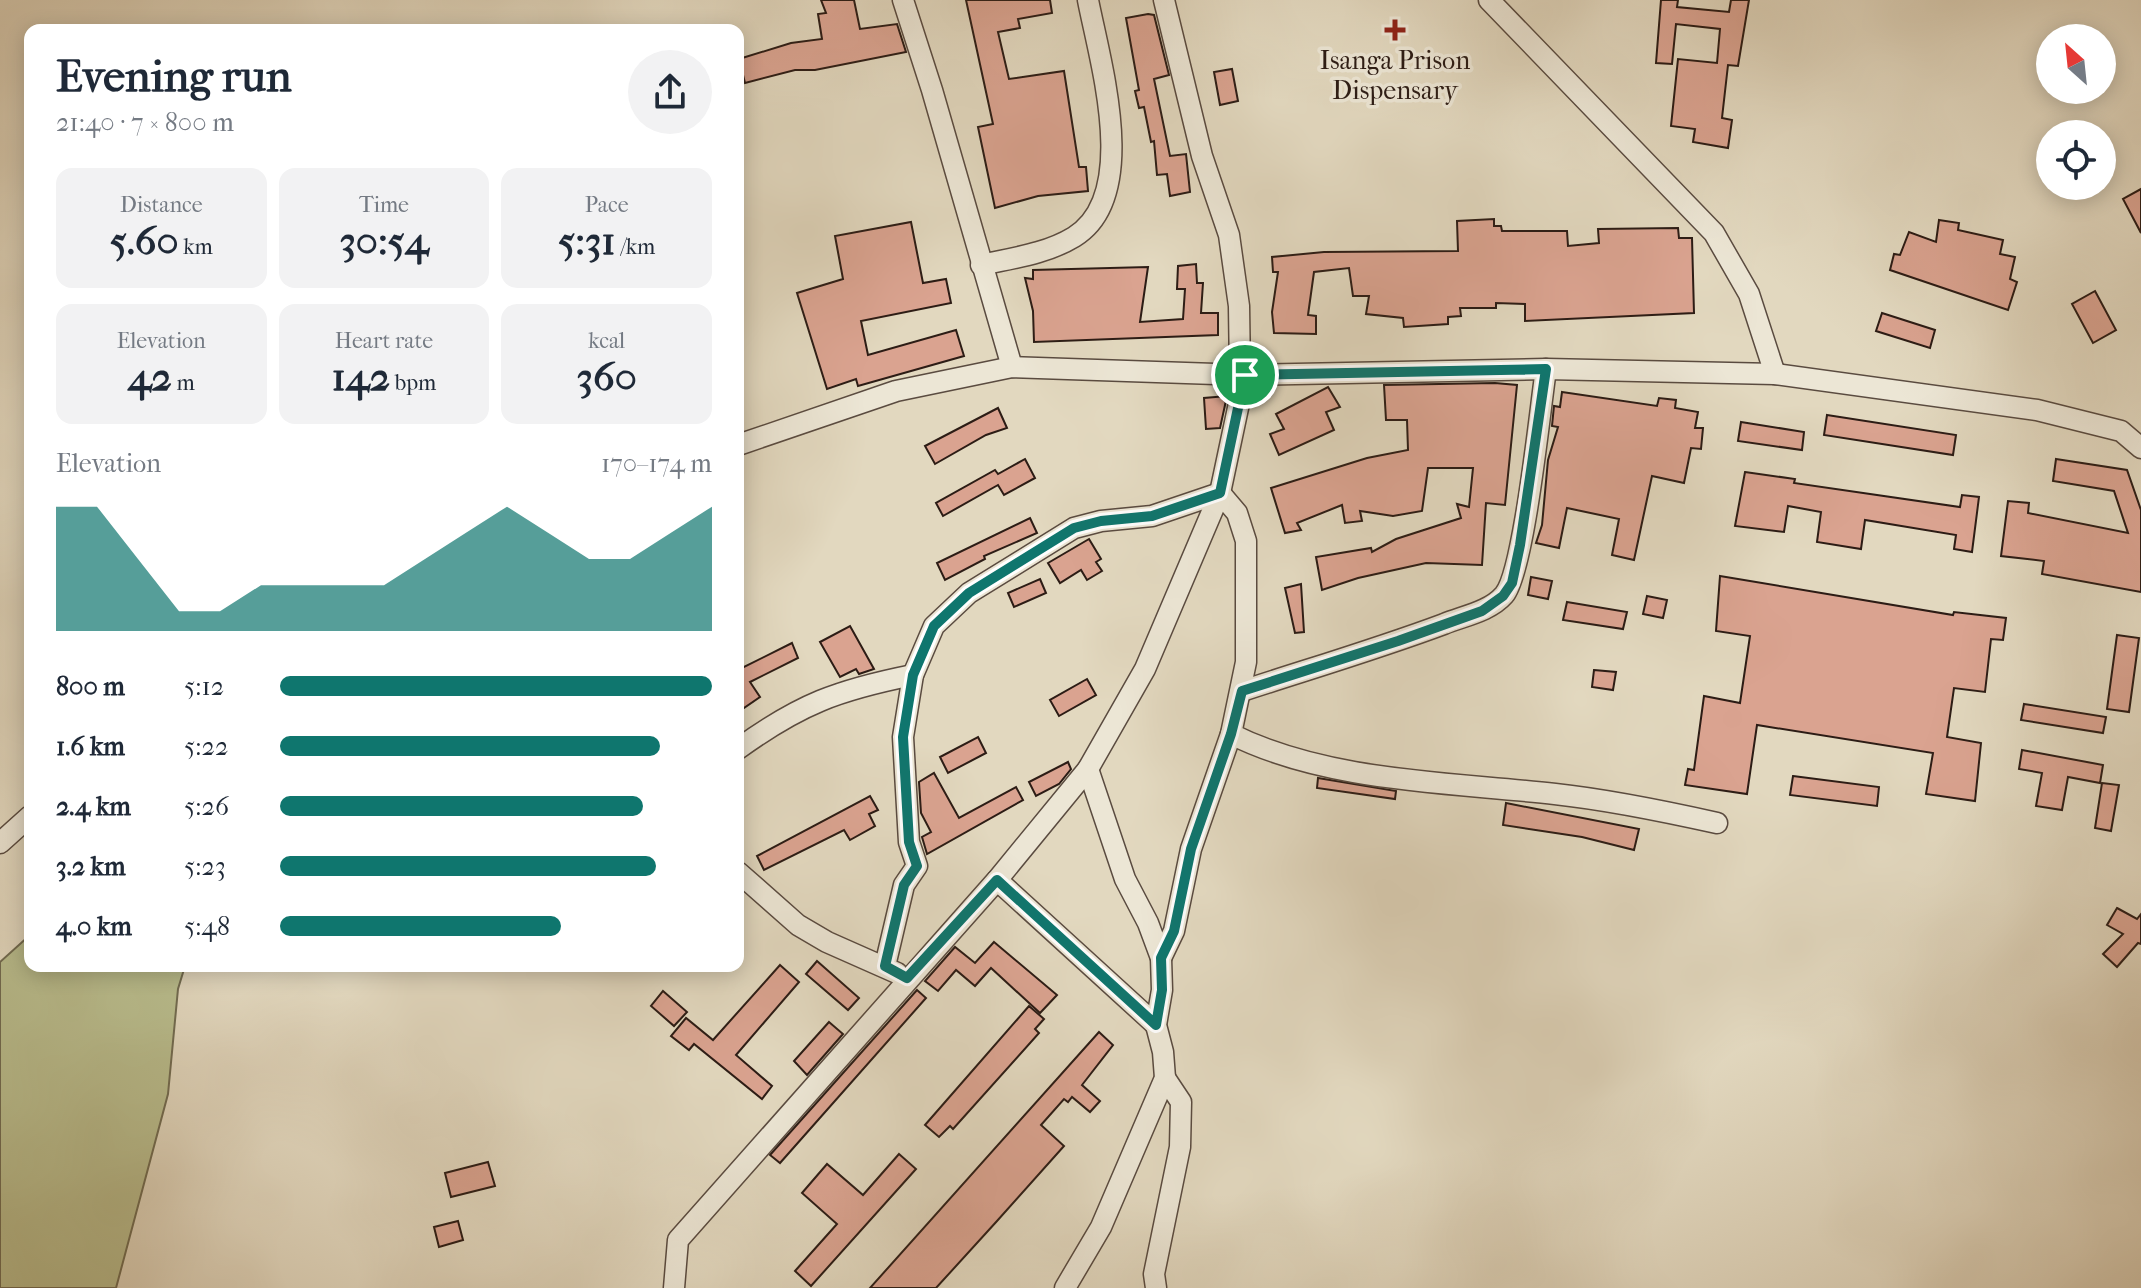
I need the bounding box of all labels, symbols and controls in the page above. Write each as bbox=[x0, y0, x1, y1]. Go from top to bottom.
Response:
marker: Isanga Prison Dispensary bbox=[1384, 19, 1406, 41]
north arrow bbox=[2036, 24, 2116, 104]
map controls bbox=[2036, 24, 2116, 200]
place label: Isanga Prison Dispensary bbox=[1320, 45, 1470, 106]
button: share bbox=[628, 50, 712, 134]
text: Evening run bbox=[56, 51, 291, 102]
text: 21:40 · 7 × 800 m bbox=[56, 107, 234, 138]
button: locate bbox=[2036, 120, 2116, 200]
text: Distance bbox=[120, 192, 203, 218]
text: Time bbox=[359, 192, 409, 218]
text: Pace bbox=[585, 192, 629, 218]
text: 5.60 bbox=[110, 218, 179, 264]
text: 30:54 bbox=[339, 218, 429, 264]
text: 5:31 bbox=[558, 218, 616, 264]
text: km bbox=[179, 234, 213, 260]
text: /km bbox=[616, 234, 655, 260]
text: Elevation bbox=[117, 328, 206, 354]
text: Heart rate bbox=[335, 328, 433, 354]
text: kcal bbox=[588, 328, 625, 354]
pin bbox=[1211, 341, 1279, 409]
icon: arrive bbox=[1223, 353, 1267, 397]
text: 42 bbox=[128, 354, 172, 400]
text: 142 bbox=[332, 354, 390, 400]
text: 360 bbox=[577, 354, 637, 400]
text: m bbox=[172, 370, 195, 396]
text: bpm bbox=[390, 370, 436, 396]
text: Elevation bbox=[56, 448, 161, 479]
text: 170–174 m bbox=[601, 448, 712, 479]
text: 800 m bbox=[56, 671, 125, 702]
text: 5:12 bbox=[184, 671, 224, 702]
text: 1.6 km bbox=[56, 731, 125, 762]
text: 5:22 bbox=[184, 731, 228, 762]
text: 2.4 km bbox=[56, 791, 131, 822]
text: 5:26 bbox=[184, 791, 229, 822]
text: 3.2 km bbox=[56, 851, 126, 882]
text: 5:23 bbox=[184, 851, 226, 882]
text: 4.0 km bbox=[56, 911, 132, 942]
text: 5:48 bbox=[184, 911, 230, 942]

